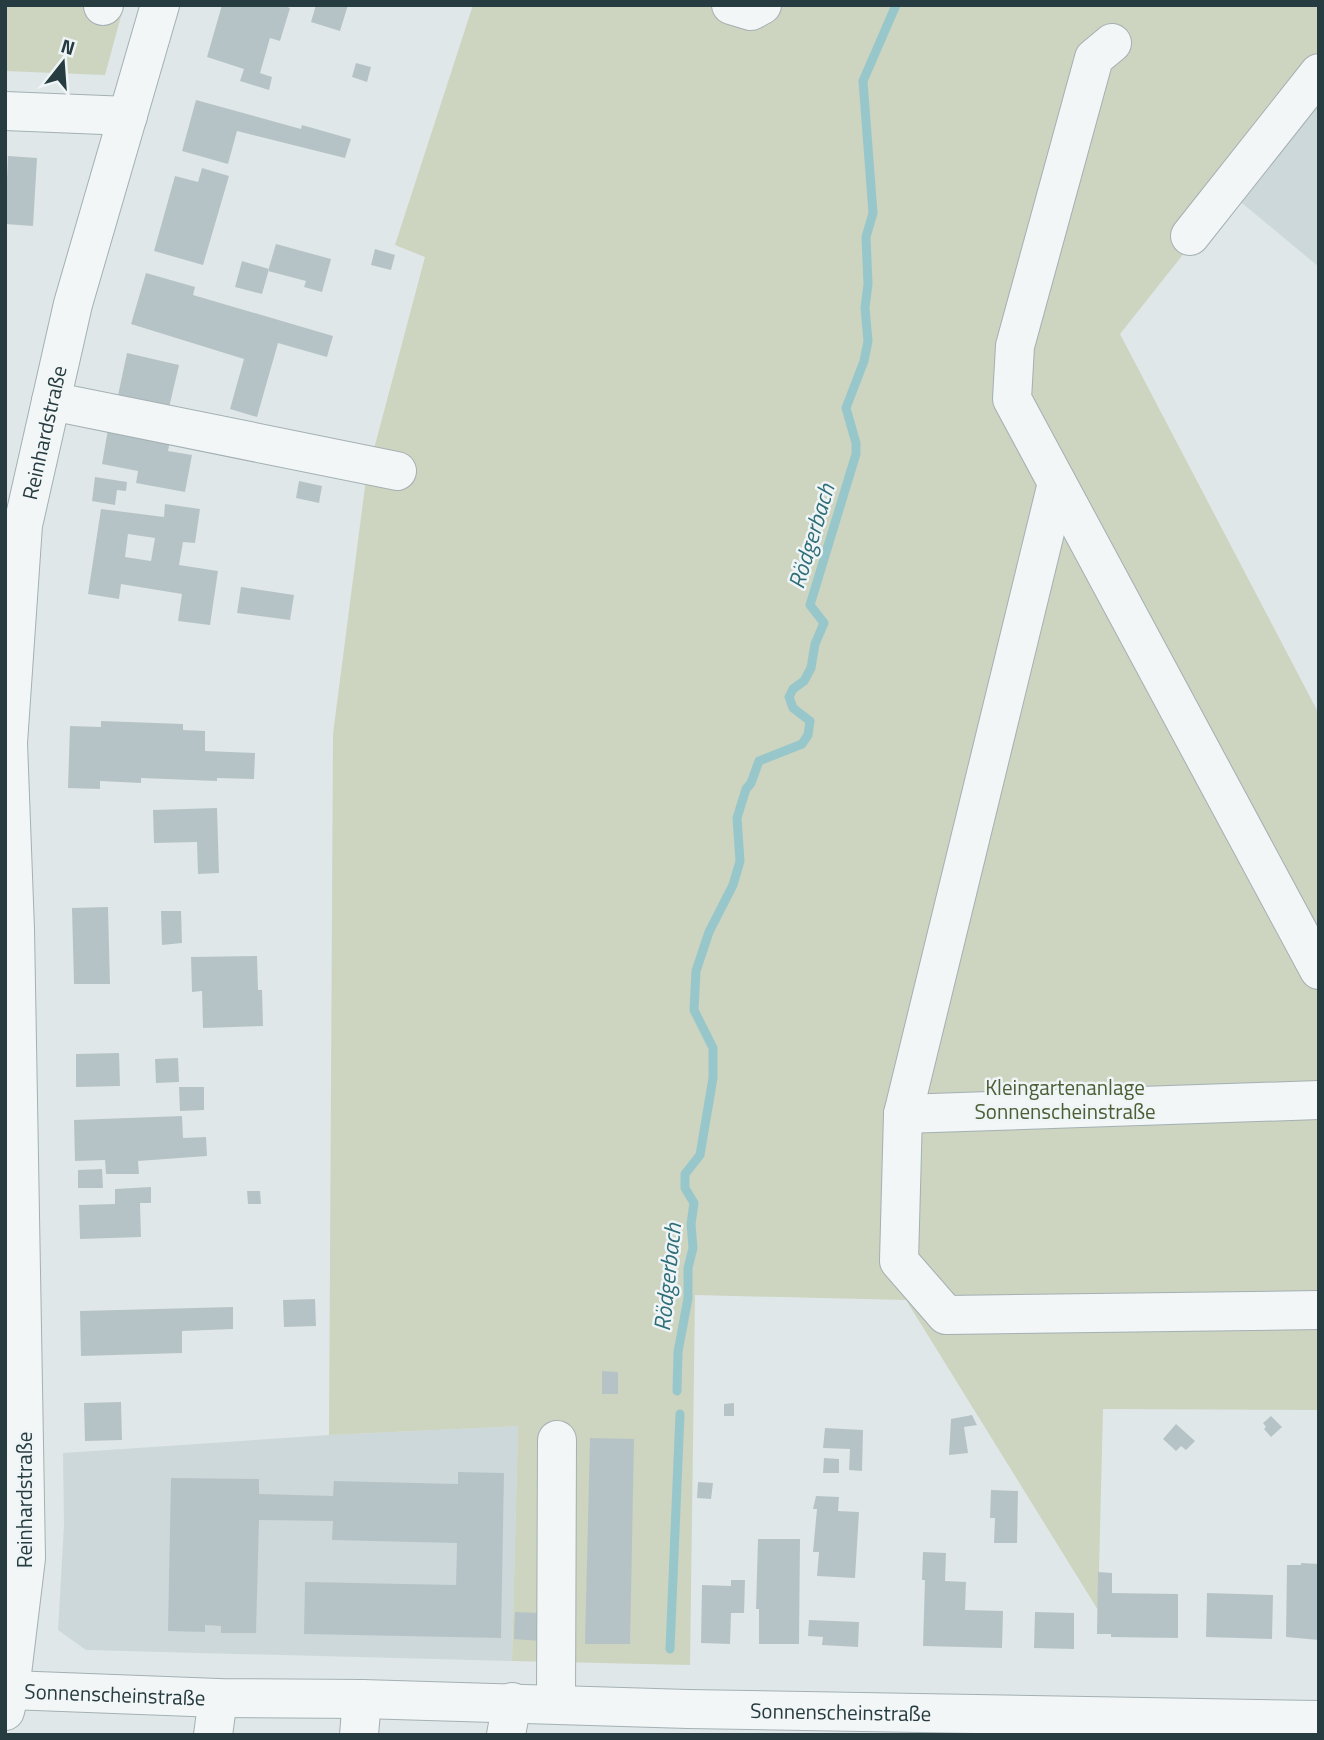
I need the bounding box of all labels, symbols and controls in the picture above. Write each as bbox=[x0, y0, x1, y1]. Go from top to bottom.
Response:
north arrow bbox=[28, 28, 98, 98]
text: N bbox=[58, 30, 79, 62]
street label: Reinhardstraße bbox=[13, 362, 75, 503]
water label: Rödgerbach bbox=[778, 479, 844, 593]
park label: Kleingartenanlage Sonnenscheinstraße bbox=[974, 1071, 1156, 1127]
water label: Rödgerbach bbox=[644, 1221, 690, 1333]
street label: Reinhardstraße bbox=[8, 1432, 40, 1568]
street label: Sonnenscheinstraße bbox=[24, 1675, 206, 1714]
street label: Sonnenscheinstraße bbox=[750, 1694, 932, 1729]

